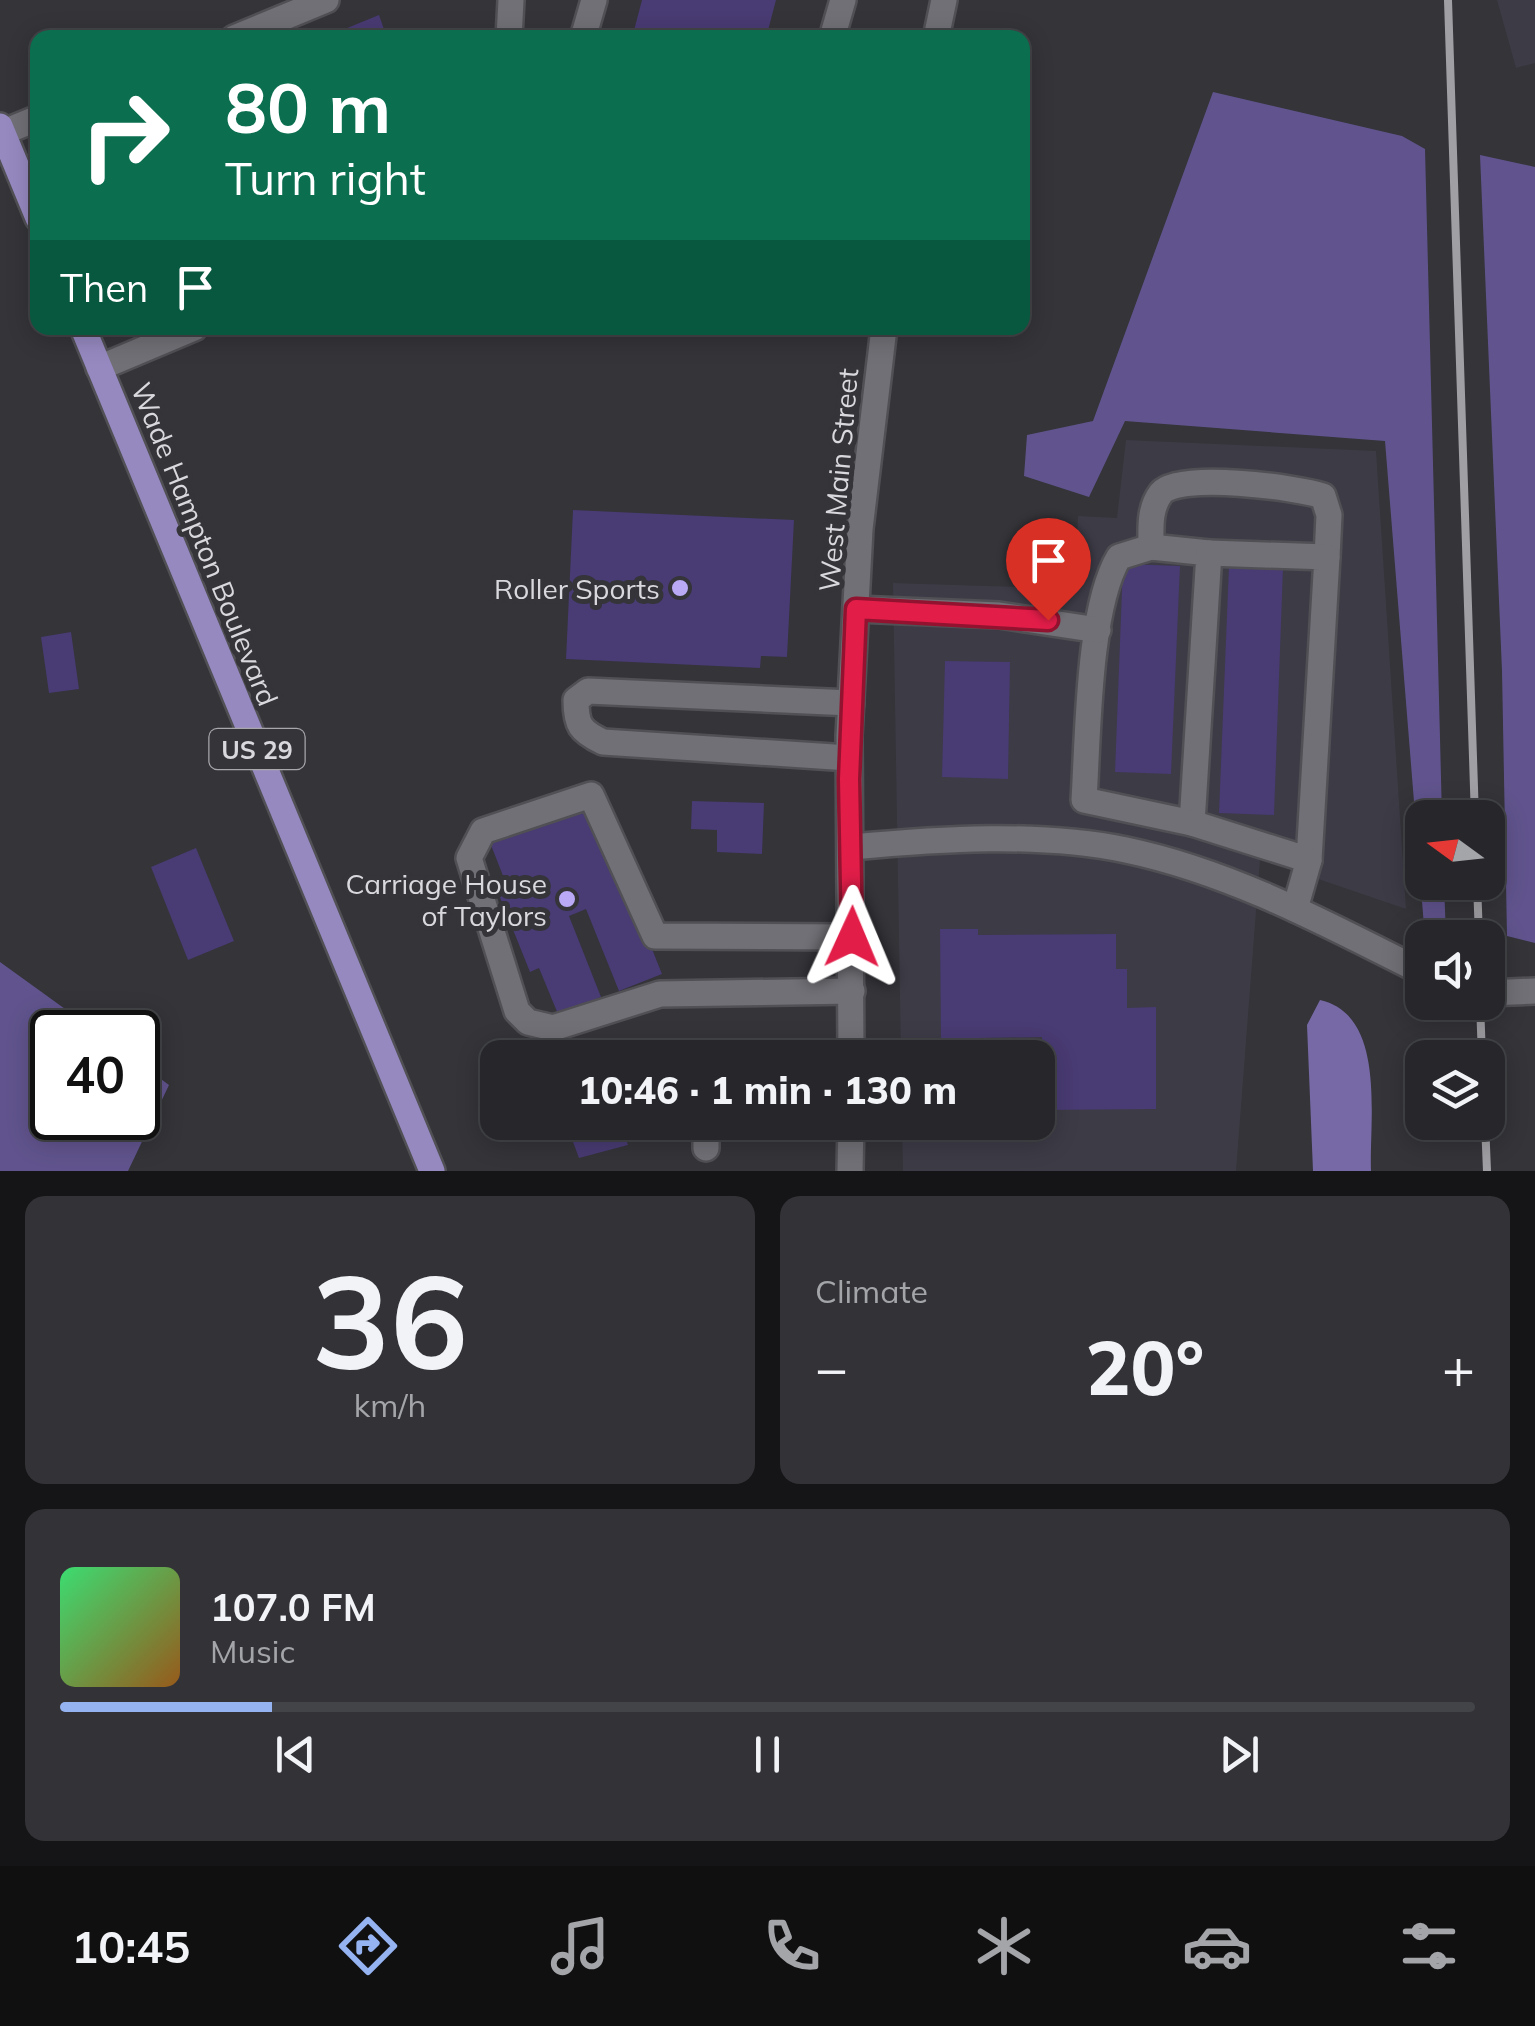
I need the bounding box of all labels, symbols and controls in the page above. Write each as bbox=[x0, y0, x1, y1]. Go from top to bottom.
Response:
text: 80 m bbox=[225, 63, 391, 151]
icon: right bbox=[60, 70, 190, 200]
text: Turn right bbox=[225, 150, 426, 206]
icon: arrive bbox=[168, 260, 223, 315]
text: Then bbox=[60, 264, 148, 312]
street label: West Main Street bbox=[811, 367, 865, 593]
street label: Wade Hampton Boulevard bbox=[124, 377, 286, 711]
pin bbox=[1006, 518, 1091, 621]
icon: arrive bbox=[1021, 533, 1076, 588]
place label: Roller Sports bbox=[494, 571, 660, 606]
marker: Roller Sports bbox=[669, 577, 691, 599]
road number: US 29 bbox=[210, 729, 304, 769]
north arrow bbox=[1405, 800, 1505, 900]
map controls bbox=[1405, 800, 1505, 1140]
place label: Carriage House of Taylors bbox=[346, 866, 547, 933]
position arrow bbox=[800, 885, 904, 989]
marker: Carriage House of Taylors bbox=[556, 888, 578, 910]
button: sound bbox=[1405, 920, 1505, 1020]
speed limit sign: 40 bbox=[30, 1010, 160, 1140]
button: layers bbox=[1405, 1040, 1505, 1140]
text: 10:46 · 1 min · 130 m bbox=[578, 1066, 957, 1114]
text: 36 bbox=[312, 1238, 468, 1402]
text: Climate bbox=[815, 1271, 928, 1311]
text: 20° bbox=[1086, 1320, 1204, 1414]
text: − bbox=[815, 1333, 848, 1402]
text: + bbox=[1442, 1333, 1475, 1402]
text: km/h bbox=[354, 1385, 426, 1425]
text: 107.0 FM bbox=[210, 1583, 376, 1631]
text: Music bbox=[210, 1631, 295, 1671]
icon: previous bbox=[268, 1727, 323, 1782]
icon: pause bbox=[740, 1727, 795, 1782]
icon: next bbox=[1212, 1727, 1267, 1782]
icon: directions bbox=[333, 1911, 403, 1981]
icon: music bbox=[545, 1911, 615, 1981]
icon: phone bbox=[757, 1911, 827, 1981]
icon: climate bbox=[969, 1911, 1039, 1981]
icon: car bbox=[1182, 1911, 1252, 1981]
icon: filters bbox=[1394, 1911, 1464, 1981]
text: 10:45 bbox=[71, 1918, 190, 1974]

